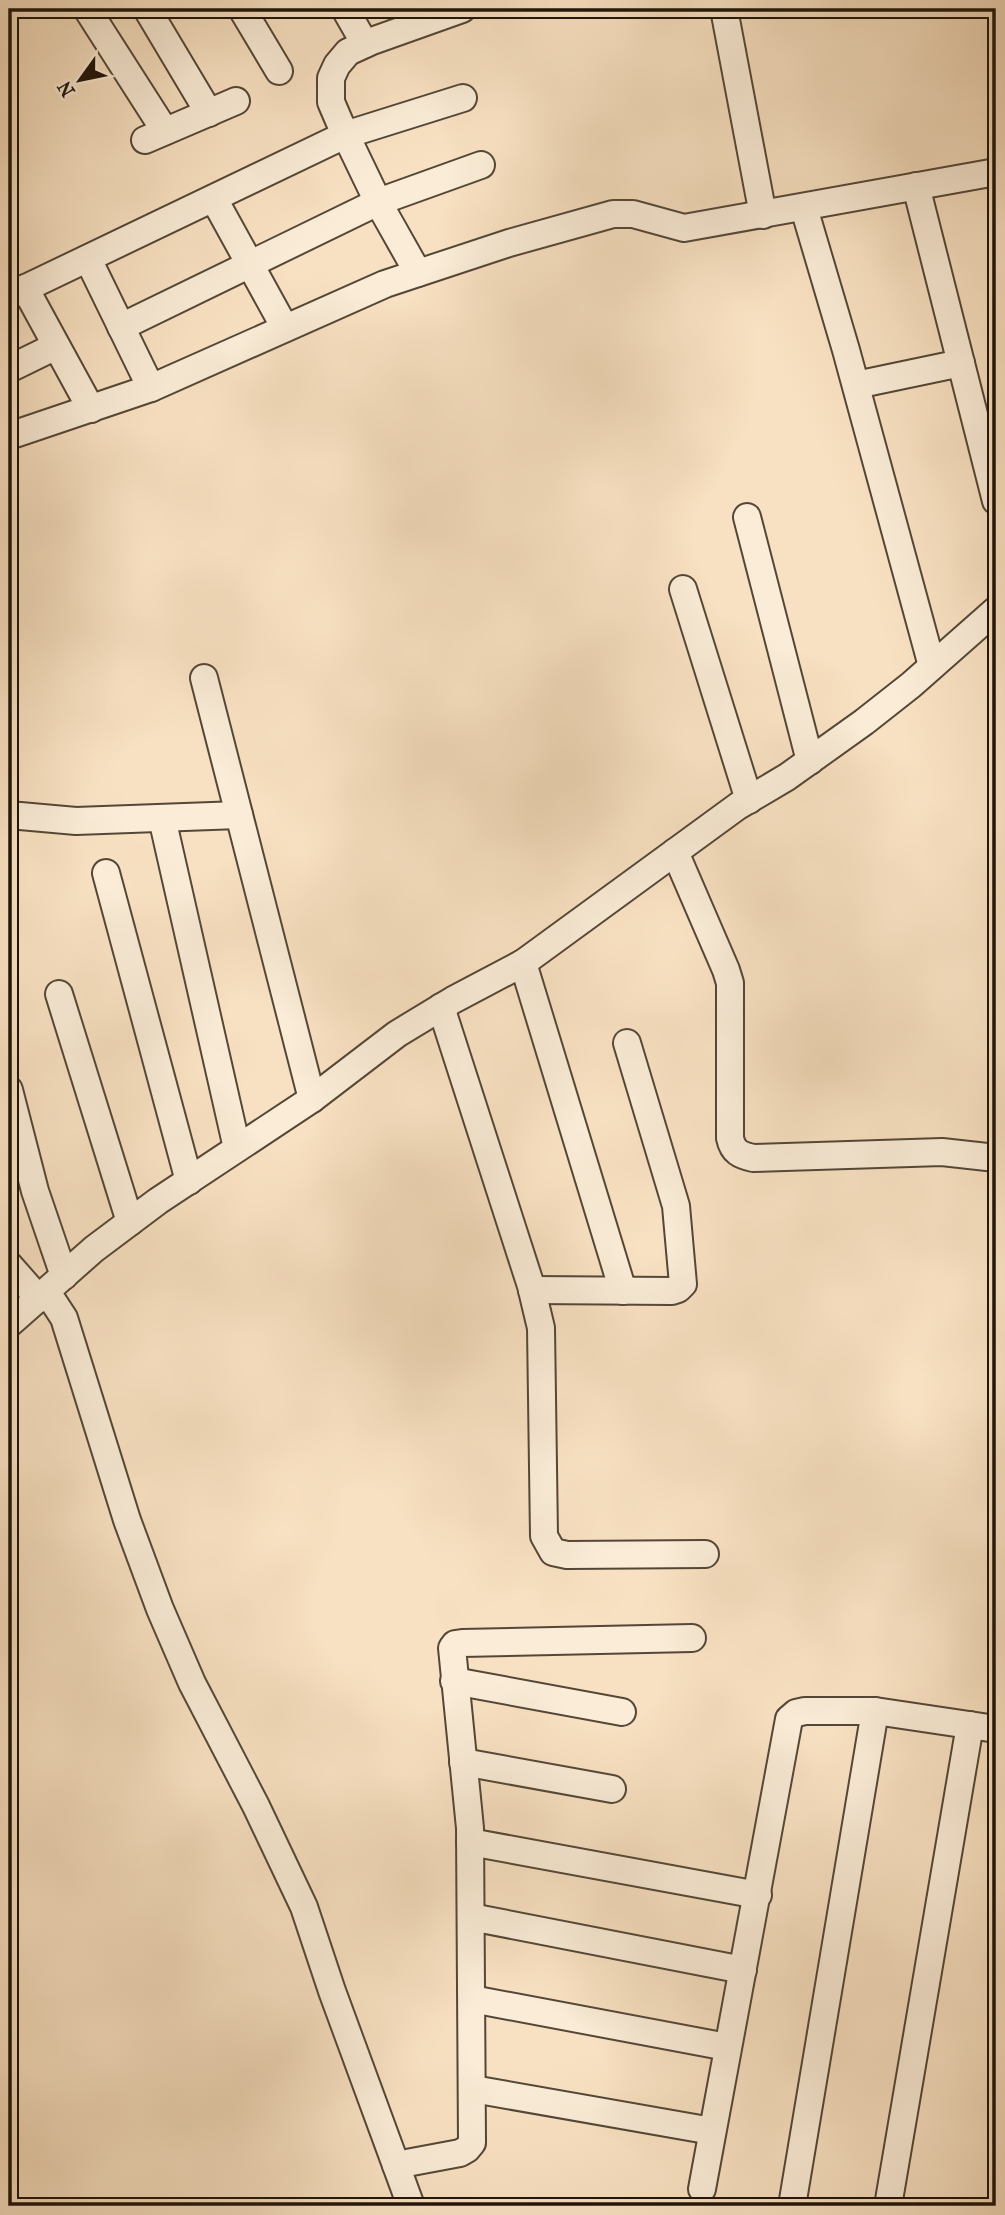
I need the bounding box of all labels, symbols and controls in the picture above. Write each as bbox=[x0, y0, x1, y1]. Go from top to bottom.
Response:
north arrow bbox=[46, 46, 116, 116]
text: N bbox=[53, 76, 80, 101]

